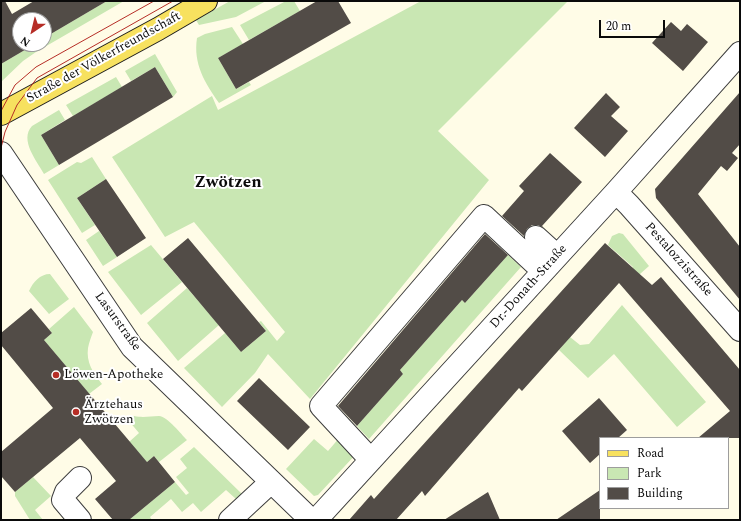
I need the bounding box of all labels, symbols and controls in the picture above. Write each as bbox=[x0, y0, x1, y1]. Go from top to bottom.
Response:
street label: Straße der Völkerfreundschaft bbox=[24, 9, 184, 107]
north arrow bbox=[12, 12, 52, 52]
scale bar bbox=[601, 12, 667, 38]
text: 20 m bbox=[606, 17, 631, 36]
text: N bbox=[17, 32, 34, 51]
district label: Zwötzen bbox=[194, 174, 262, 194]
street label: Pestalozzistraße bbox=[641, 220, 715, 300]
street label: Dr.-Donath-Straße bbox=[487, 242, 571, 332]
street label: Lasurstraße bbox=[91, 290, 143, 354]
place label: Löwen-Apotheke bbox=[64, 367, 163, 383]
marker: Löwen-Apotheke bbox=[51, 370, 61, 380]
place label: Ärztehaus Zwötzen bbox=[84, 397, 143, 428]
marker: Ärztehaus Zwötzen bbox=[71, 407, 81, 417]
legend bbox=[599, 437, 729, 509]
text: Road bbox=[637, 444, 664, 463]
text: Park bbox=[637, 464, 662, 483]
text: Building bbox=[637, 484, 683, 503]

